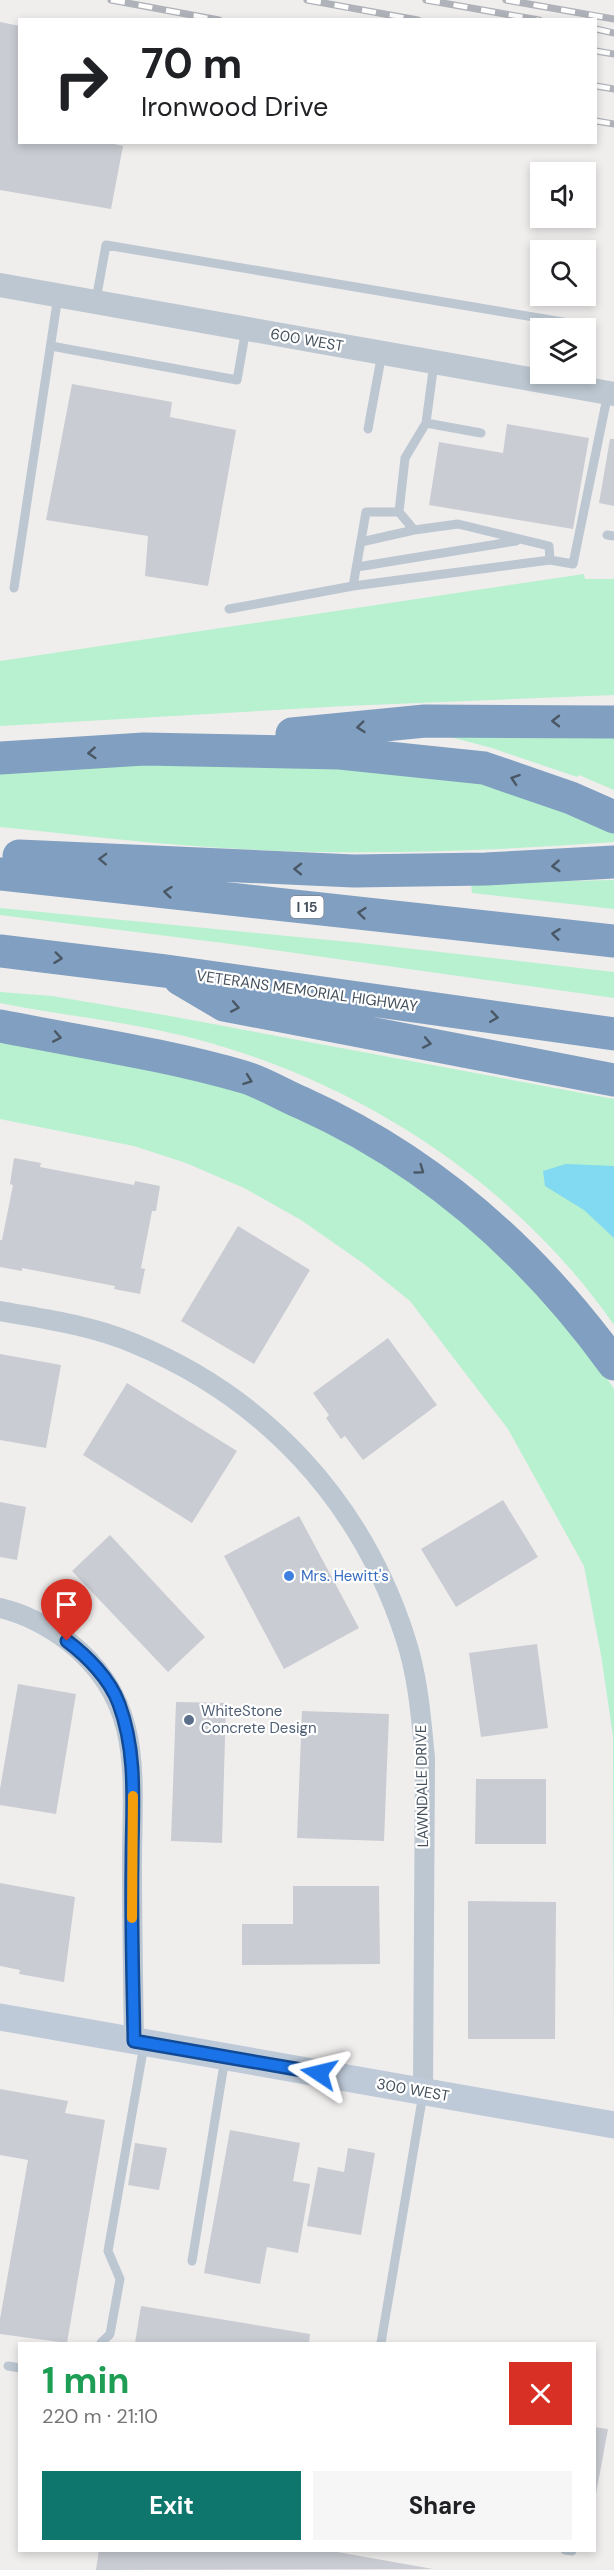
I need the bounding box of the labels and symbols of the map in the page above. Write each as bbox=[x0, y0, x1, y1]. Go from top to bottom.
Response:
street label: 600 WEST bbox=[269, 324, 345, 356]
one-way arrow bbox=[551, 715, 560, 727]
one-way arrow bbox=[356, 720, 365, 733]
one-way arrow bbox=[87, 746, 96, 759]
one-way arrow bbox=[510, 774, 521, 786]
one-way arrow bbox=[99, 853, 108, 865]
one-way arrow bbox=[551, 859, 560, 872]
one-way arrow bbox=[293, 863, 302, 876]
one-way arrow bbox=[164, 886, 173, 899]
road number: I 15 bbox=[290, 896, 324, 918]
one-way arrow bbox=[358, 907, 367, 920]
one-way arrow bbox=[551, 928, 560, 941]
one-way arrow bbox=[53, 951, 63, 964]
street label: VETERANS MEMORIAL HIGHWAY bbox=[195, 966, 419, 1016]
one-way arrow bbox=[230, 1000, 240, 1013]
one-way arrow bbox=[489, 1010, 498, 1022]
one-way arrow bbox=[52, 1030, 62, 1043]
one-way arrow bbox=[422, 1036, 432, 1049]
one-way arrow bbox=[242, 1072, 252, 1085]
one-way arrow bbox=[413, 1162, 424, 1173]
place label: Mrs. Hewitt's bbox=[301, 1566, 389, 1586]
marker: Mrs. Hewitt's bbox=[282, 1569, 296, 1583]
pin bbox=[41, 1579, 92, 1641]
place label: WhiteStone Concrete Design bbox=[201, 1701, 317, 1738]
marker: WhiteStone Concrete Design bbox=[182, 1713, 196, 1727]
street label: LAWNDALE DRIVE bbox=[411, 1724, 433, 1848]
position arrow bbox=[287, 2041, 351, 2105]
street label: 300 WEST bbox=[375, 2074, 451, 2106]

